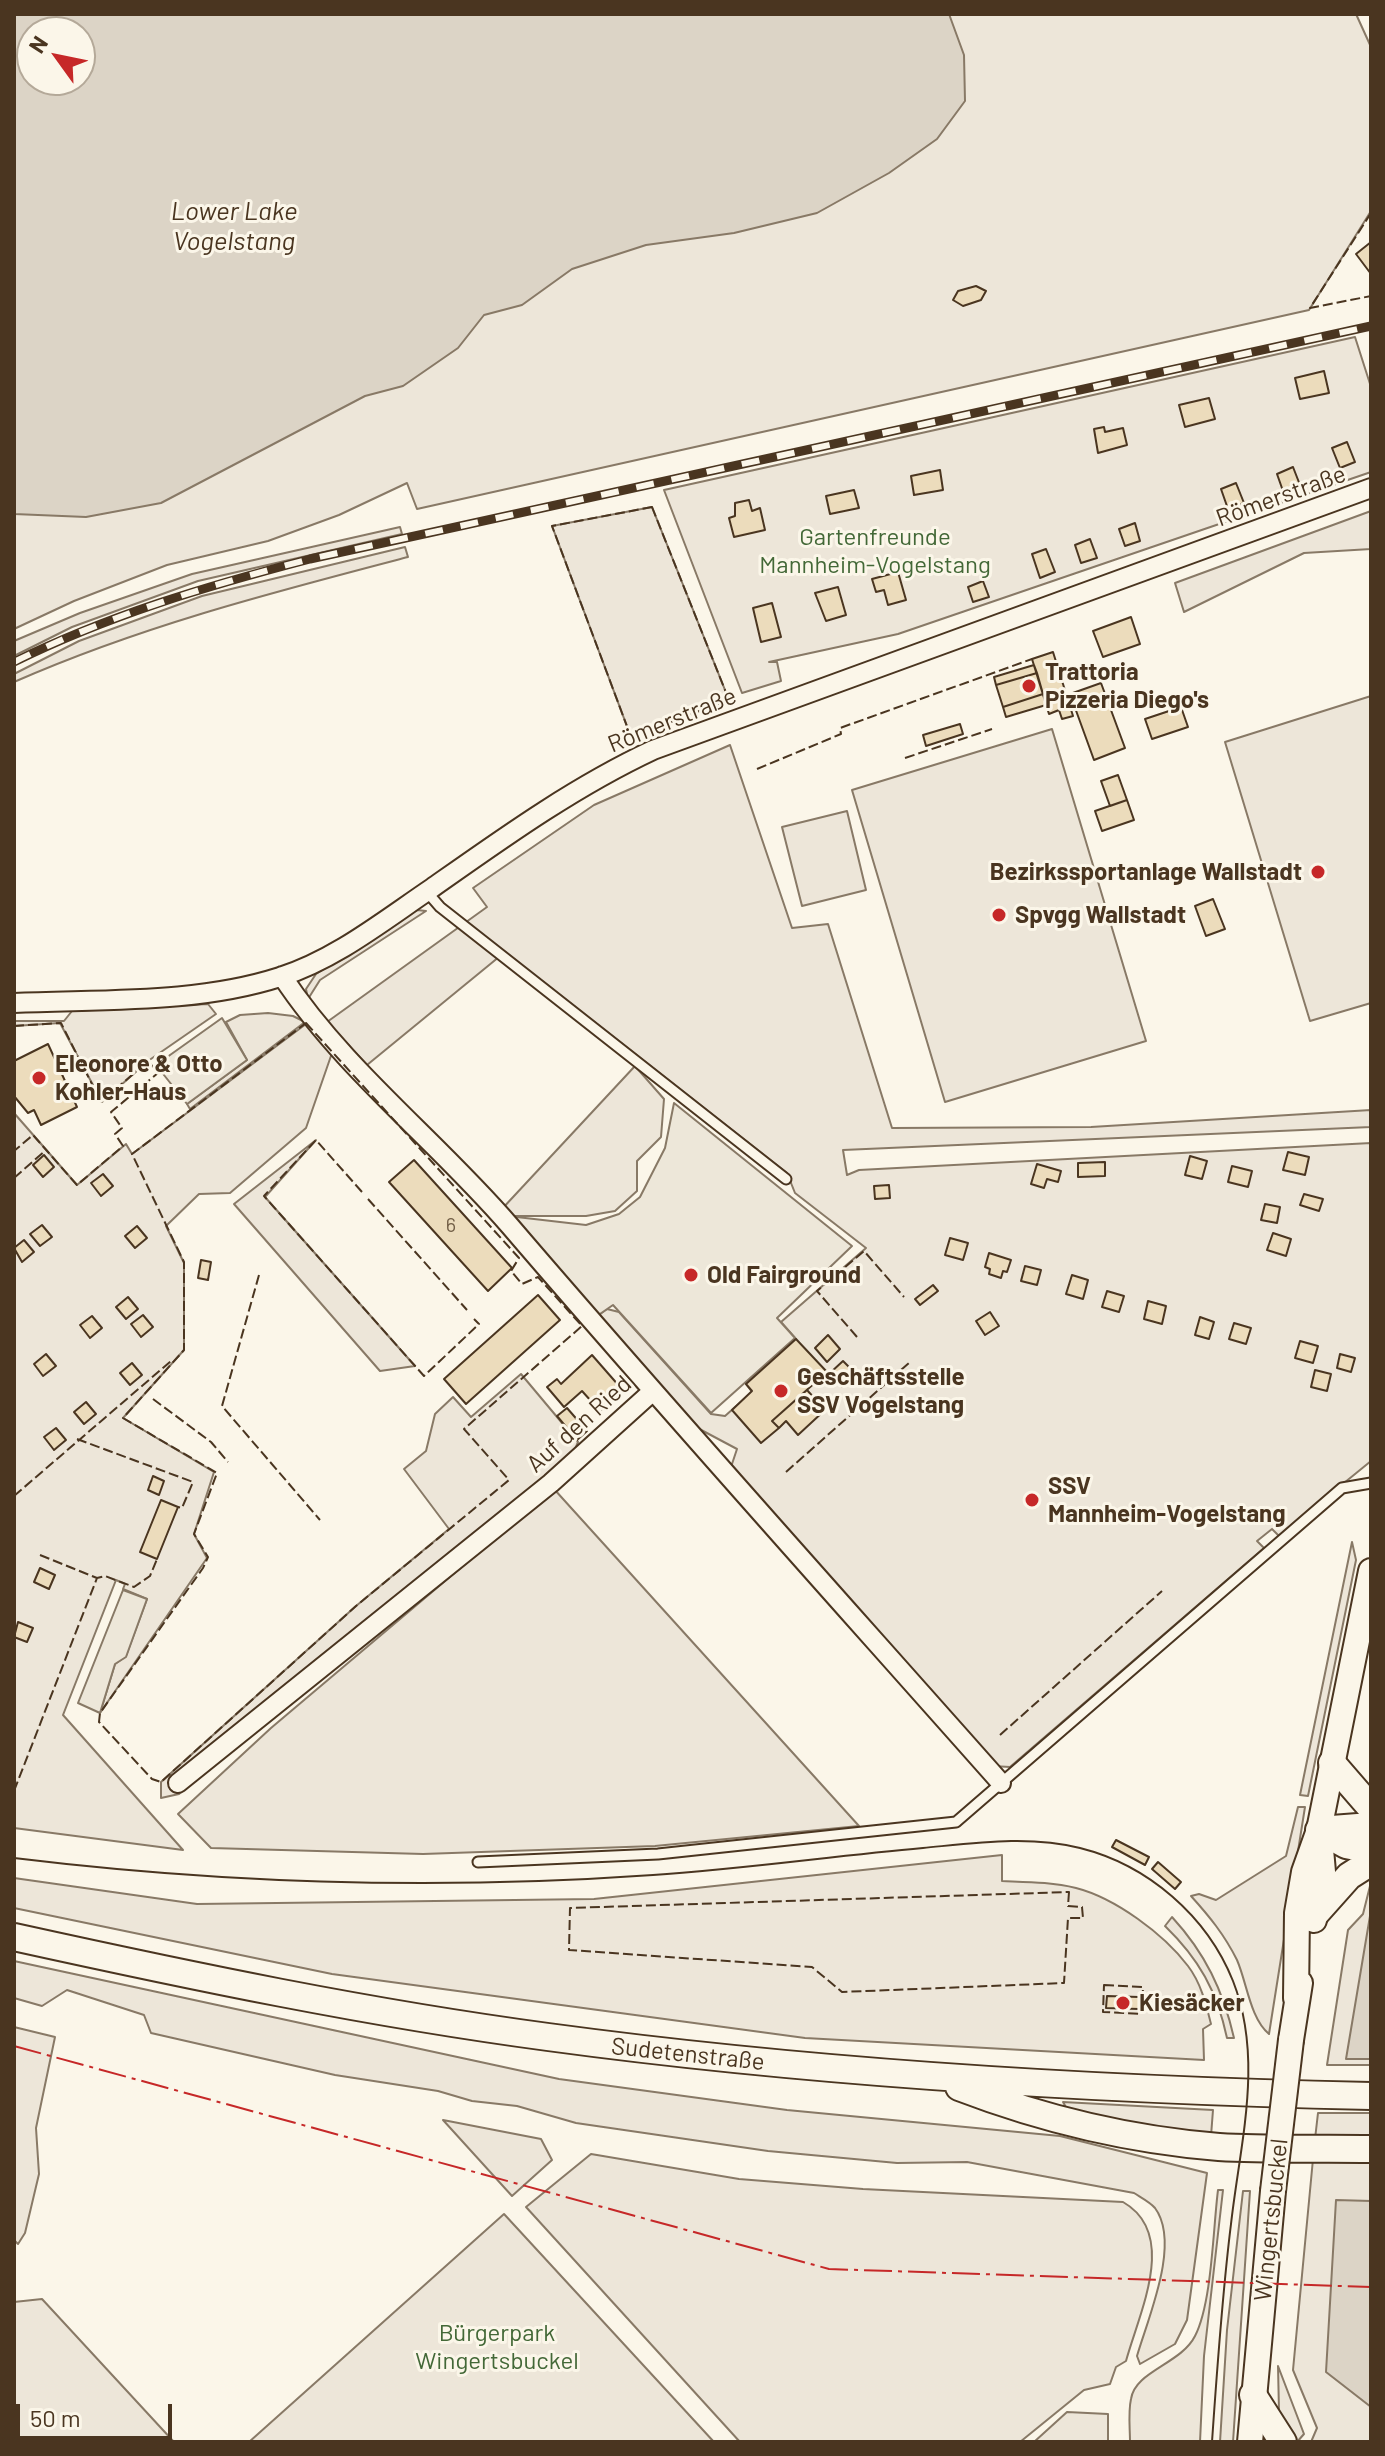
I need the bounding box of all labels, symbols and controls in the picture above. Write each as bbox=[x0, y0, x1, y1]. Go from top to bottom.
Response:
north arrow bbox=[16, 16, 96, 96]
text: N bbox=[23, 31, 52, 57]
water label: Lower Lake Vogelstang bbox=[171, 195, 297, 256]
street label: Römerstraße bbox=[1212, 459, 1350, 533]
park label: Gartenfreunde Mannheim-Vogelstang bbox=[759, 523, 991, 579]
place label: Trattoria Pizzeria Diego's bbox=[1045, 658, 1209, 714]
marker: Trattoria Pizzeria Diego's bbox=[1020, 677, 1038, 695]
street label: Römerstraße bbox=[604, 681, 740, 759]
place label: Bezirkssportanlage Wallstadt bbox=[990, 858, 1302, 886]
marker: Bezirkssportanlage Wallstadt bbox=[1309, 863, 1327, 881]
place label: Spvgg Wallstadt bbox=[1015, 901, 1186, 929]
marker: Spvgg Wallstadt bbox=[990, 906, 1008, 924]
place label: Eleonore & Otto Kohler-Haus bbox=[55, 1050, 223, 1106]
marker: Eleonore & Otto Kohler-Haus bbox=[30, 1069, 48, 1087]
house number: 6 bbox=[446, 1213, 456, 1237]
place label: Old Fairground bbox=[707, 1261, 861, 1289]
marker: Old Fairground bbox=[682, 1266, 700, 1284]
place label: Geschäftsstelle SSV Vogelstang bbox=[797, 1363, 965, 1419]
street label: Auf den Ried bbox=[521, 1369, 637, 1479]
marker: Geschäftsstelle SSV Vogelstang bbox=[772, 1382, 790, 1400]
place label: SSV Mannheim-Vogelstang bbox=[1048, 1472, 1286, 1528]
marker: SSV Mannheim-Vogelstang bbox=[1023, 1491, 1041, 1509]
place label: Kiesäcker bbox=[1139, 1989, 1245, 2017]
marker: Kiesäcker bbox=[1114, 1994, 1132, 2012]
street label: Sudetenstraße bbox=[610, 2032, 766, 2076]
street label: Wingertsbuckel bbox=[1248, 2137, 1294, 2303]
park label: Bürgerpark Wingertsbuckel bbox=[415, 2319, 579, 2375]
scale bar bbox=[20, 2388, 176, 2438]
text: 50 m bbox=[30, 2403, 81, 2432]

